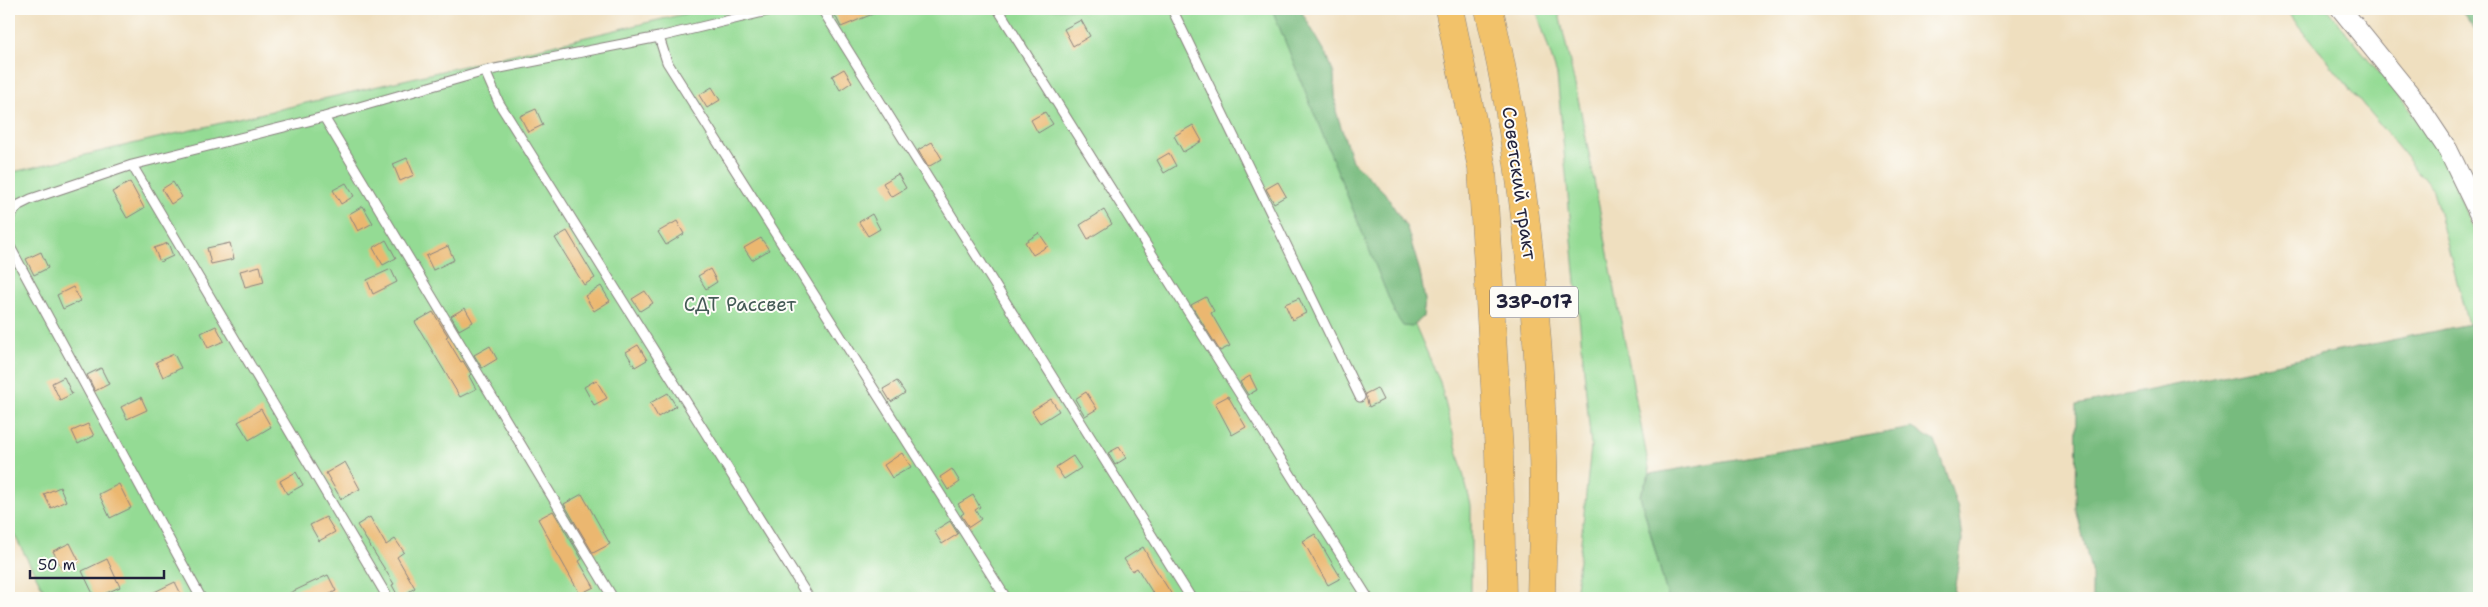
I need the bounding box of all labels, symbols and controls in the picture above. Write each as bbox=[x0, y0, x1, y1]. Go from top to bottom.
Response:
street label: Советский тракт bbox=[1496, 105, 1543, 261]
road number: 33Р-017 bbox=[1490, 286, 1578, 318]
park label: СДТ Рассвет bbox=[684, 292, 797, 317]
scale bar bbox=[30, 547, 164, 579]
text: 50 m bbox=[38, 555, 76, 575]

